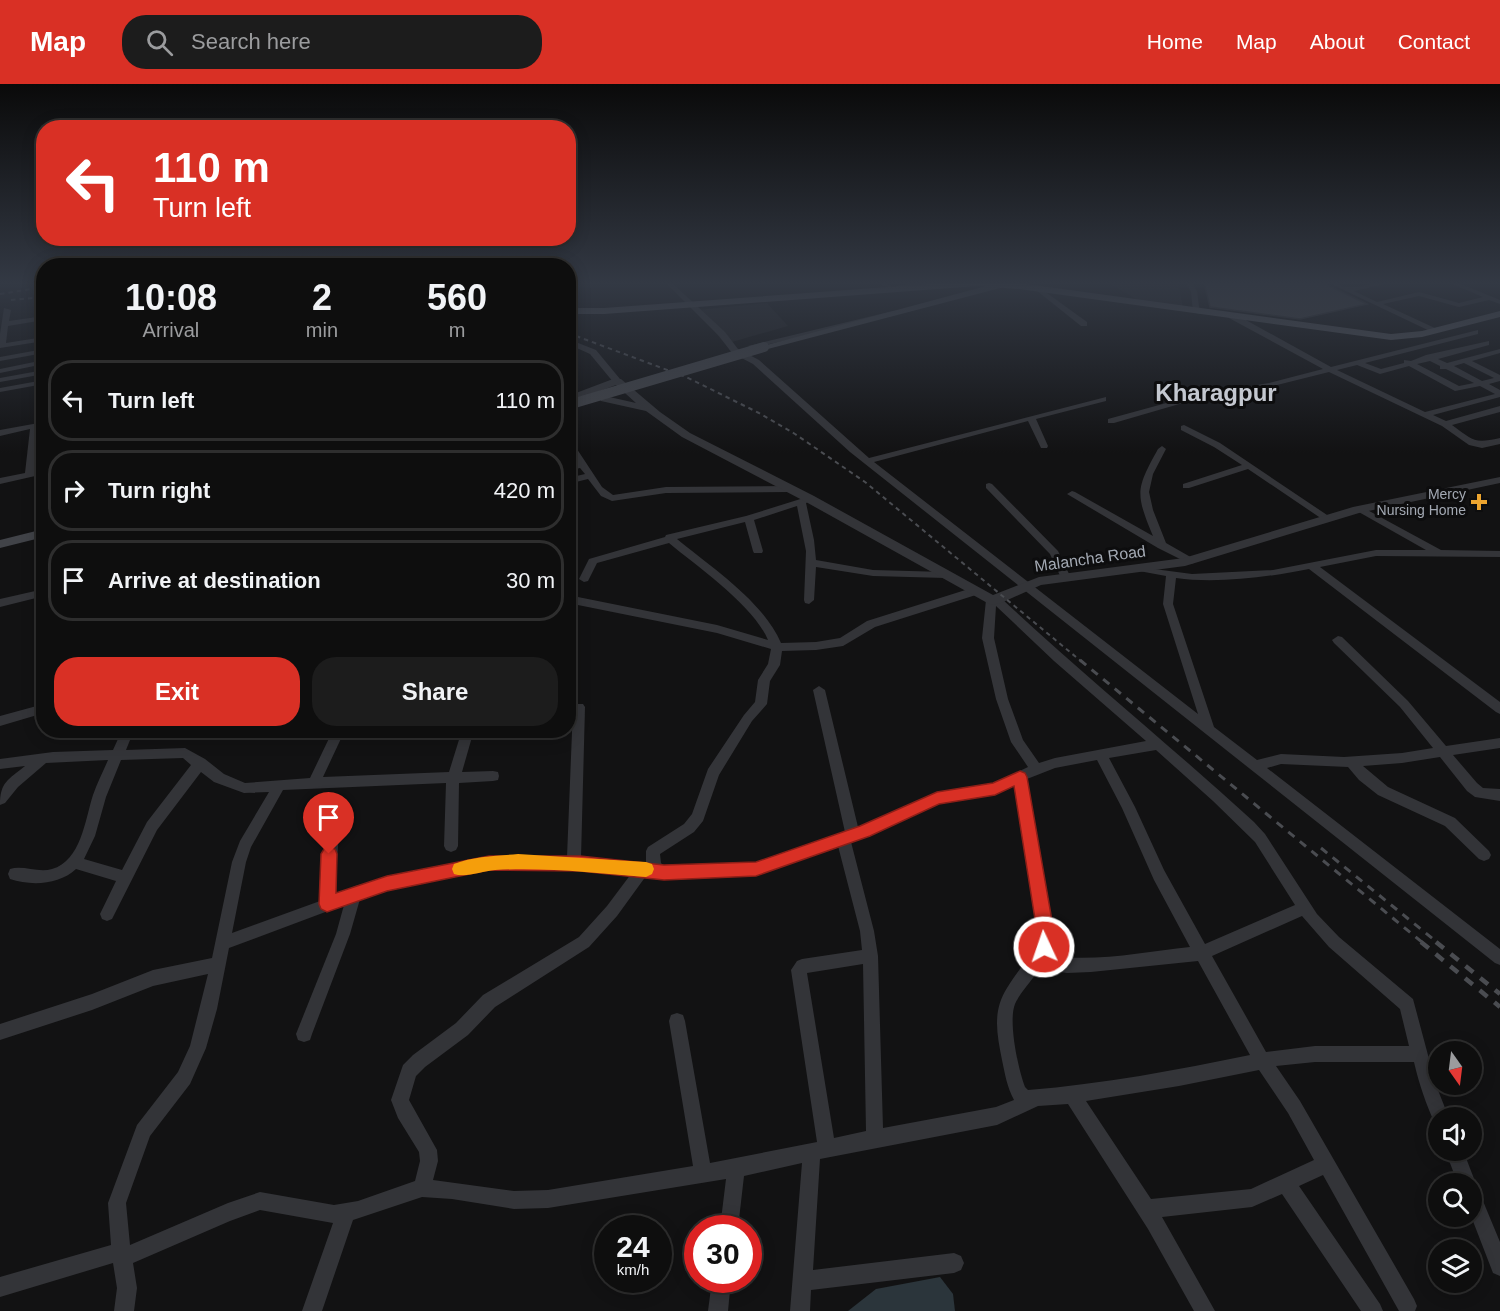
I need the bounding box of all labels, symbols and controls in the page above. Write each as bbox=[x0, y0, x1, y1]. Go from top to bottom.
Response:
search box bbox=[122, 15, 542, 69]
text: Map bbox=[30, 26, 86, 57]
icon: search bbox=[143, 26, 176, 59]
text: Search here bbox=[191, 29, 311, 54]
text: Home bbox=[1147, 30, 1203, 53]
text: Map bbox=[1236, 30, 1277, 53]
text: About bbox=[1310, 30, 1365, 53]
text: Contact bbox=[1398, 30, 1470, 53]
icon: left bbox=[54, 144, 132, 222]
text: 110 m bbox=[153, 144, 270, 191]
text: Turn left bbox=[153, 193, 251, 223]
text: 10:08 bbox=[125, 277, 217, 318]
text: 2 bbox=[312, 277, 332, 318]
text: 560 bbox=[427, 277, 487, 318]
text: Arrival bbox=[143, 319, 199, 341]
text: min bbox=[306, 319, 338, 341]
text: m bbox=[449, 319, 465, 341]
district label: Kharagpur bbox=[1155, 379, 1277, 406]
icon: left bbox=[57, 384, 90, 417]
text: Turn left bbox=[108, 388, 194, 413]
text: 110 m bbox=[495, 388, 555, 413]
icon: right bbox=[57, 474, 90, 507]
text: Turn right bbox=[108, 478, 210, 503]
text: 420 m bbox=[494, 478, 555, 503]
place label: Mercy Nursing Home bbox=[1377, 486, 1466, 518]
marker: Mercy Nursing Home bbox=[1470, 493, 1488, 511]
street label: Malancha Road bbox=[1033, 542, 1147, 575]
icon: arrive bbox=[57, 564, 90, 597]
text: Arrive at destination bbox=[108, 568, 321, 593]
text: 30 m bbox=[506, 568, 555, 593]
button: Exit bbox=[54, 657, 300, 726]
button: Share bbox=[312, 657, 558, 726]
pin bbox=[303, 792, 354, 854]
icon: arrive bbox=[312, 801, 345, 834]
position arrow bbox=[1012, 915, 1076, 979]
north arrow bbox=[1428, 1041, 1482, 1095]
map controls bbox=[1428, 1041, 1482, 1293]
button: sound bbox=[1428, 1107, 1482, 1161]
button: search bbox=[1428, 1173, 1482, 1227]
speed limit sign: 30 bbox=[684, 1215, 762, 1293]
text: 24 bbox=[616, 1230, 650, 1263]
button: layers bbox=[1428, 1239, 1482, 1293]
text: km/h bbox=[617, 1261, 649, 1278]

